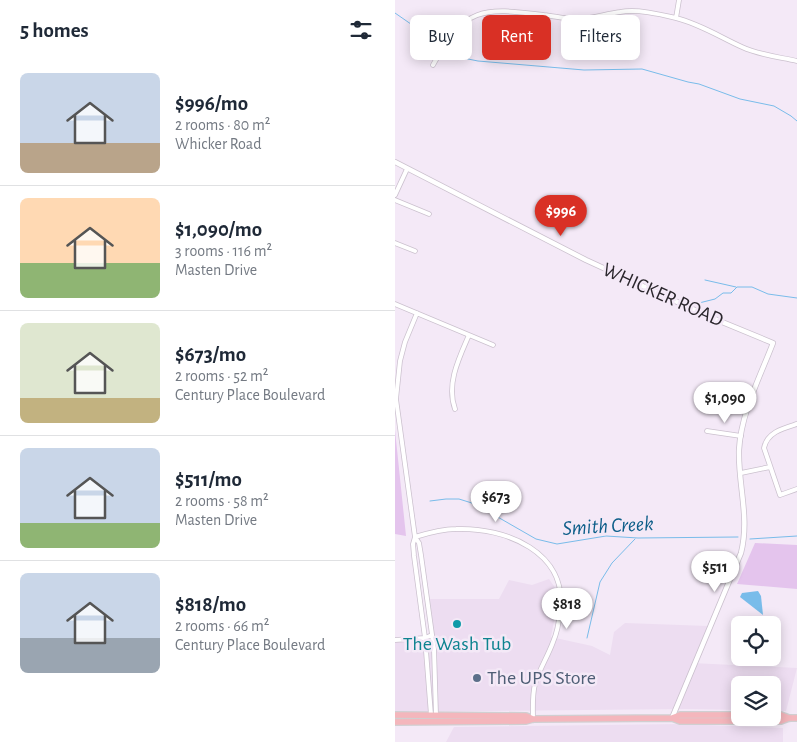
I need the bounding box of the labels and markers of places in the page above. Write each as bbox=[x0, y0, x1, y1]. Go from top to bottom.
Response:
pin: $996 bbox=[531, 194, 591, 237]
pin: $1,090 bbox=[684, 382, 766, 424]
pin: $673 bbox=[466, 480, 526, 523]
pin: $511 bbox=[685, 550, 745, 593]
pin: $818 bbox=[537, 588, 597, 630]
marker: The Wash Tub bbox=[451, 618, 463, 630]
place label: The Wash Tub bbox=[403, 634, 511, 654]
place label: The UPS Store bbox=[487, 668, 596, 688]
marker: The UPS Store bbox=[471, 672, 483, 684]

